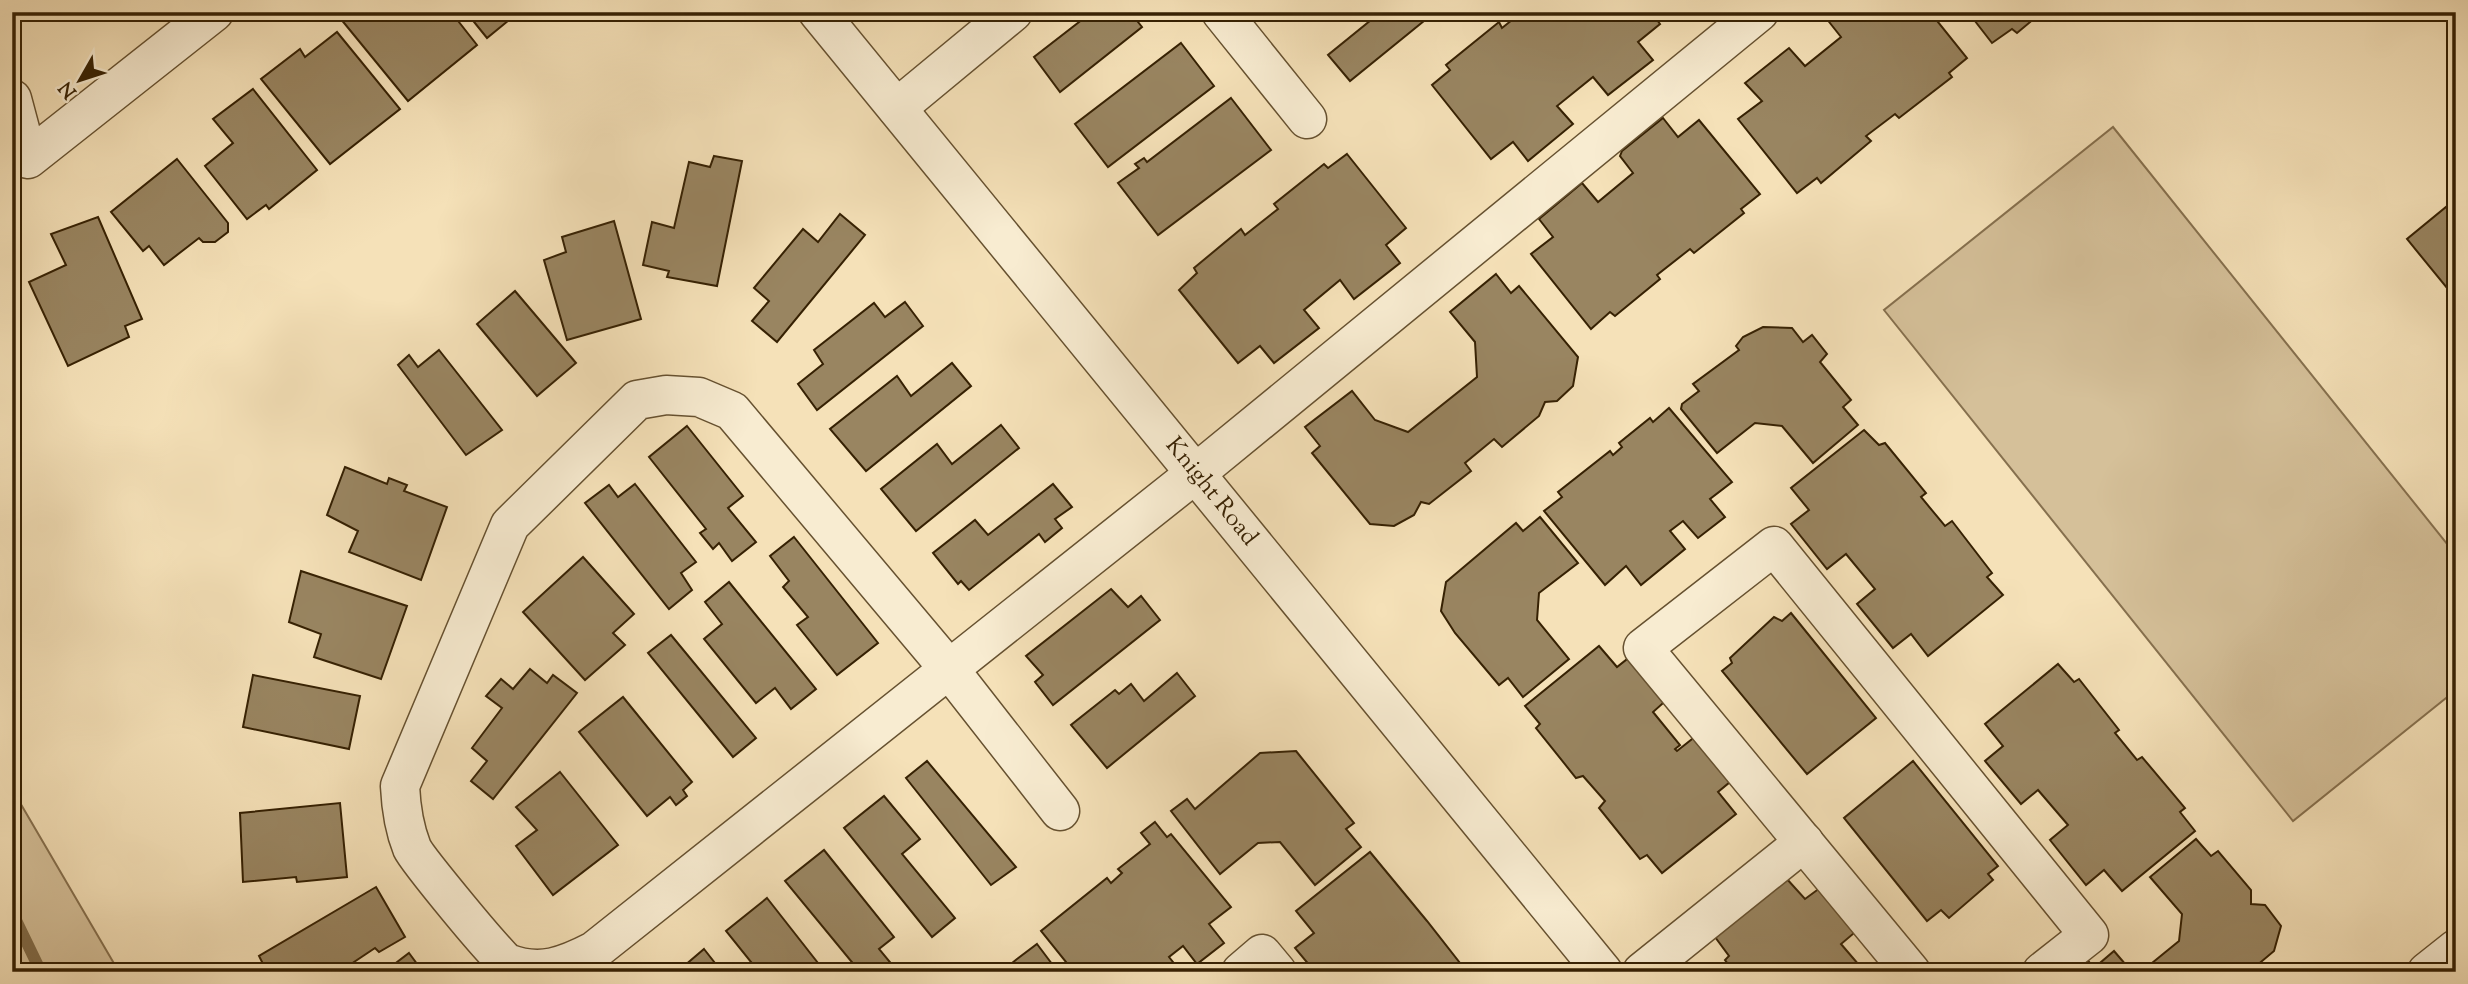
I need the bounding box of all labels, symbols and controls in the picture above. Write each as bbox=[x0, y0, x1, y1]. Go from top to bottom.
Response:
north arrow bbox=[46, 46, 116, 116]
text: N bbox=[53, 75, 84, 104]
street label: Knight Road bbox=[1157, 430, 1266, 554]

